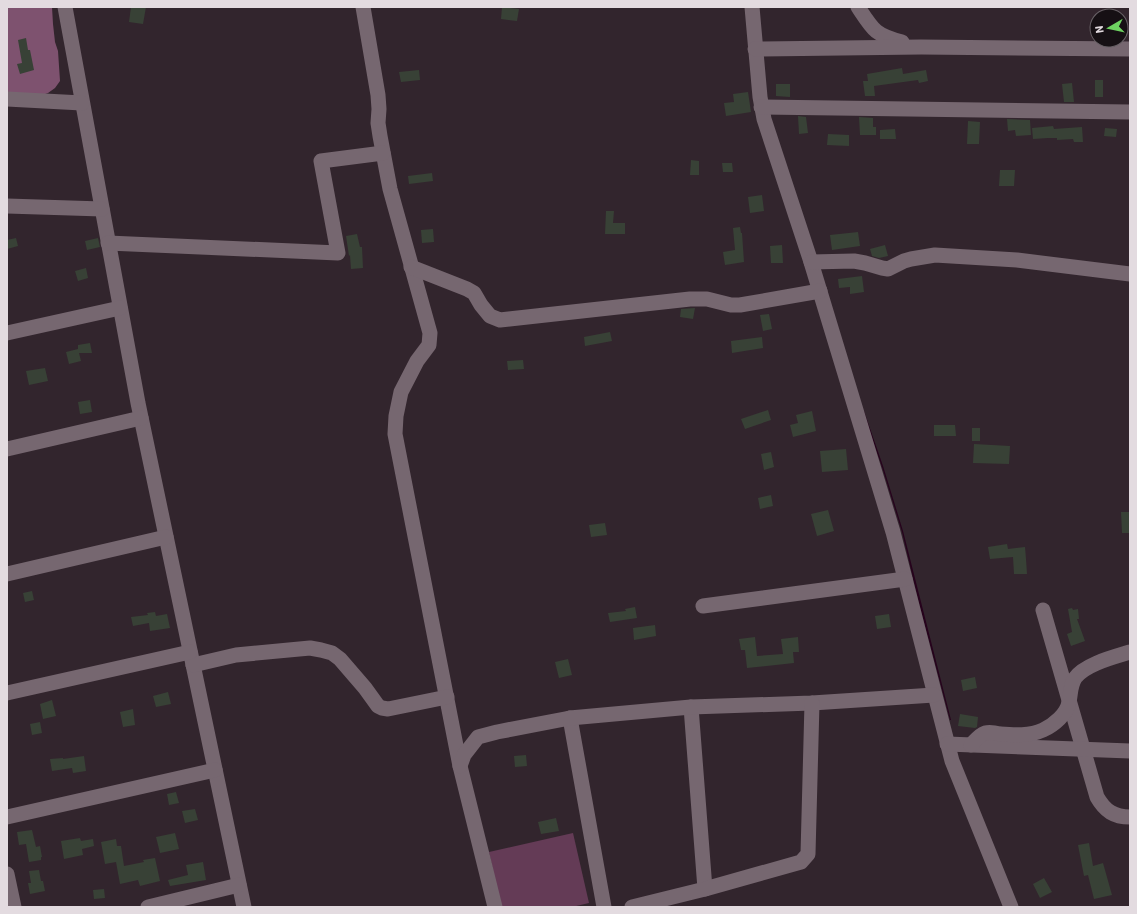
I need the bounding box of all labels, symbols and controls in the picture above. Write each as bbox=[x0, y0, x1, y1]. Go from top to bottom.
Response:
north arrow bbox=[1089, 8, 1129, 48]
text: N bbox=[1092, 25, 1106, 34]

